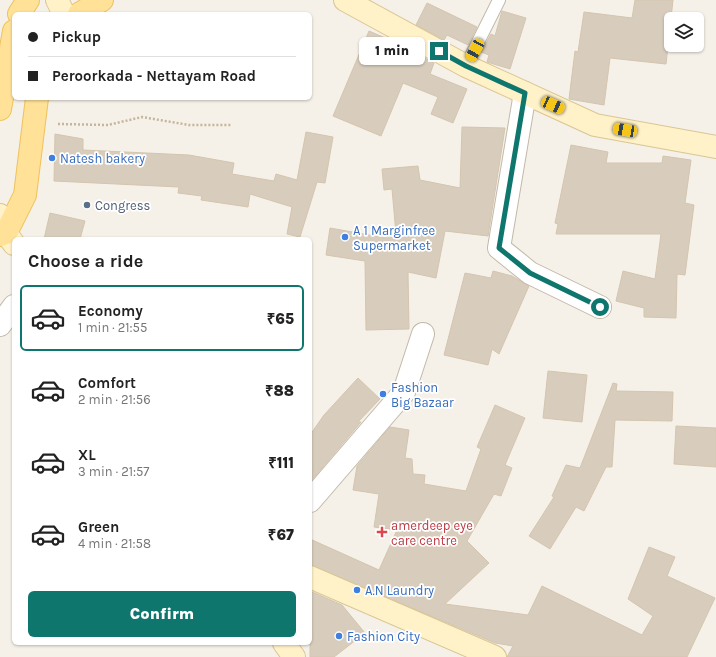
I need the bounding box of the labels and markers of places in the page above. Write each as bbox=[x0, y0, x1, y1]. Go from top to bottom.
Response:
place label: Natesh bakery bbox=[60, 151, 145, 166]
marker: Natesh bakery bbox=[47, 153, 57, 163]
place label: Congress bbox=[95, 198, 150, 213]
marker: Congress bbox=[82, 200, 92, 210]
place label: A 1 Marginfree Supermarket bbox=[353, 223, 435, 253]
marker: A 1 Marginfree Supermarket bbox=[340, 232, 350, 242]
place label: Fashion Big Bazaar bbox=[391, 380, 454, 410]
marker: Fashion Big Bazaar bbox=[378, 389, 388, 399]
place label: amerdeep eye care centre bbox=[391, 518, 473, 548]
marker: amerdeep eye care centre bbox=[376, 526, 388, 538]
place label: A.N Laundry bbox=[365, 583, 434, 598]
marker: A.N Laundry bbox=[352, 585, 362, 595]
place label: Fashion City bbox=[347, 629, 420, 644]
marker: Fashion City bbox=[334, 631, 344, 641]

